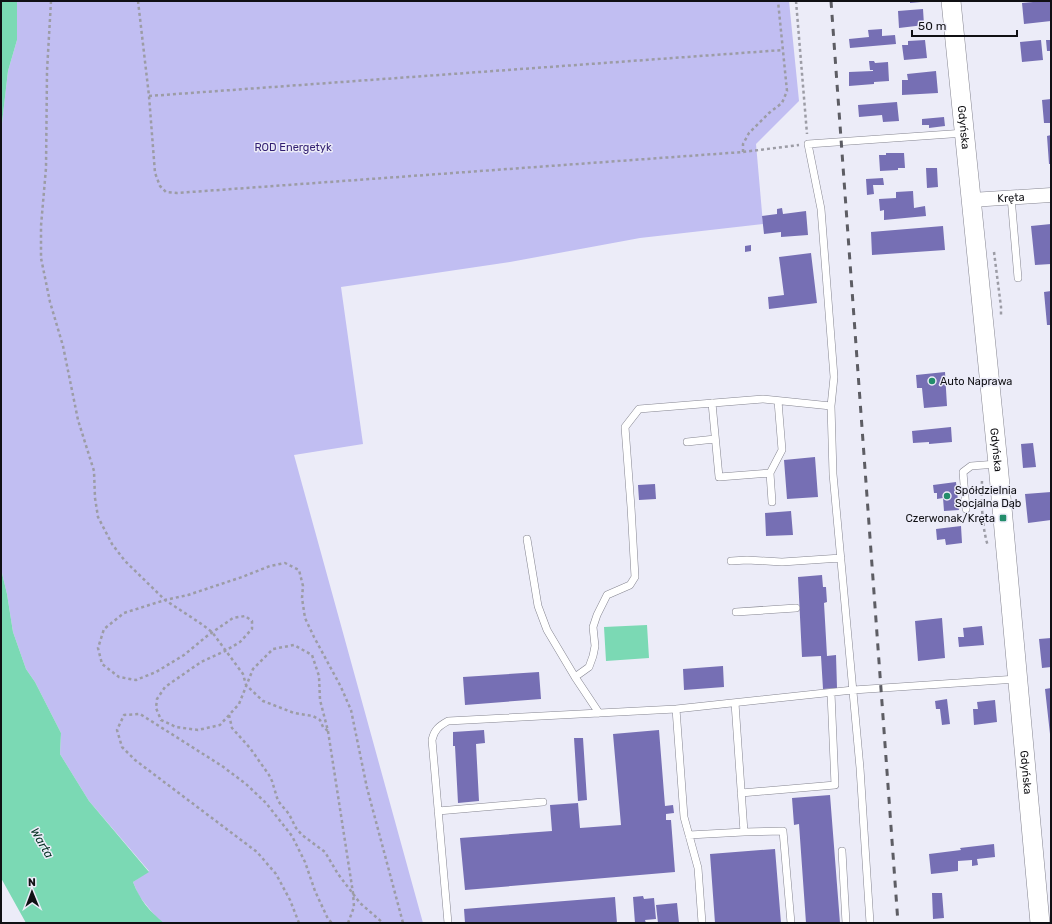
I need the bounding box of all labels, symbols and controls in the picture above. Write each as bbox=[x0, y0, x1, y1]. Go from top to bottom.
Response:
scale bar bbox=[912, 12, 1017, 38]
text: 50 m bbox=[918, 19, 946, 33]
street label: Gdyńska bbox=[955, 105, 973, 150]
park label: ROD Energetyk bbox=[254, 141, 332, 154]
street label: Kręta bbox=[997, 190, 1025, 205]
place label: Auto Naprawa bbox=[940, 375, 1012, 388]
marker: Auto Naprawa bbox=[927, 376, 937, 386]
street label: Gdyńska bbox=[988, 427, 1005, 472]
place label: Spółdzielnia Socjalna Dąb bbox=[955, 484, 1021, 510]
marker: Spółdzielnia Socjalna Dąb bbox=[942, 491, 952, 501]
place label: Czerwonak/Kręta bbox=[906, 512, 995, 525]
marker: Czerwonak/Kręta bbox=[998, 513, 1008, 523]
street label: Gdyńska bbox=[1018, 750, 1035, 795]
water label: Warta bbox=[28, 825, 56, 861]
north arrow bbox=[12, 872, 52, 912]
text: N bbox=[28, 876, 36, 889]

